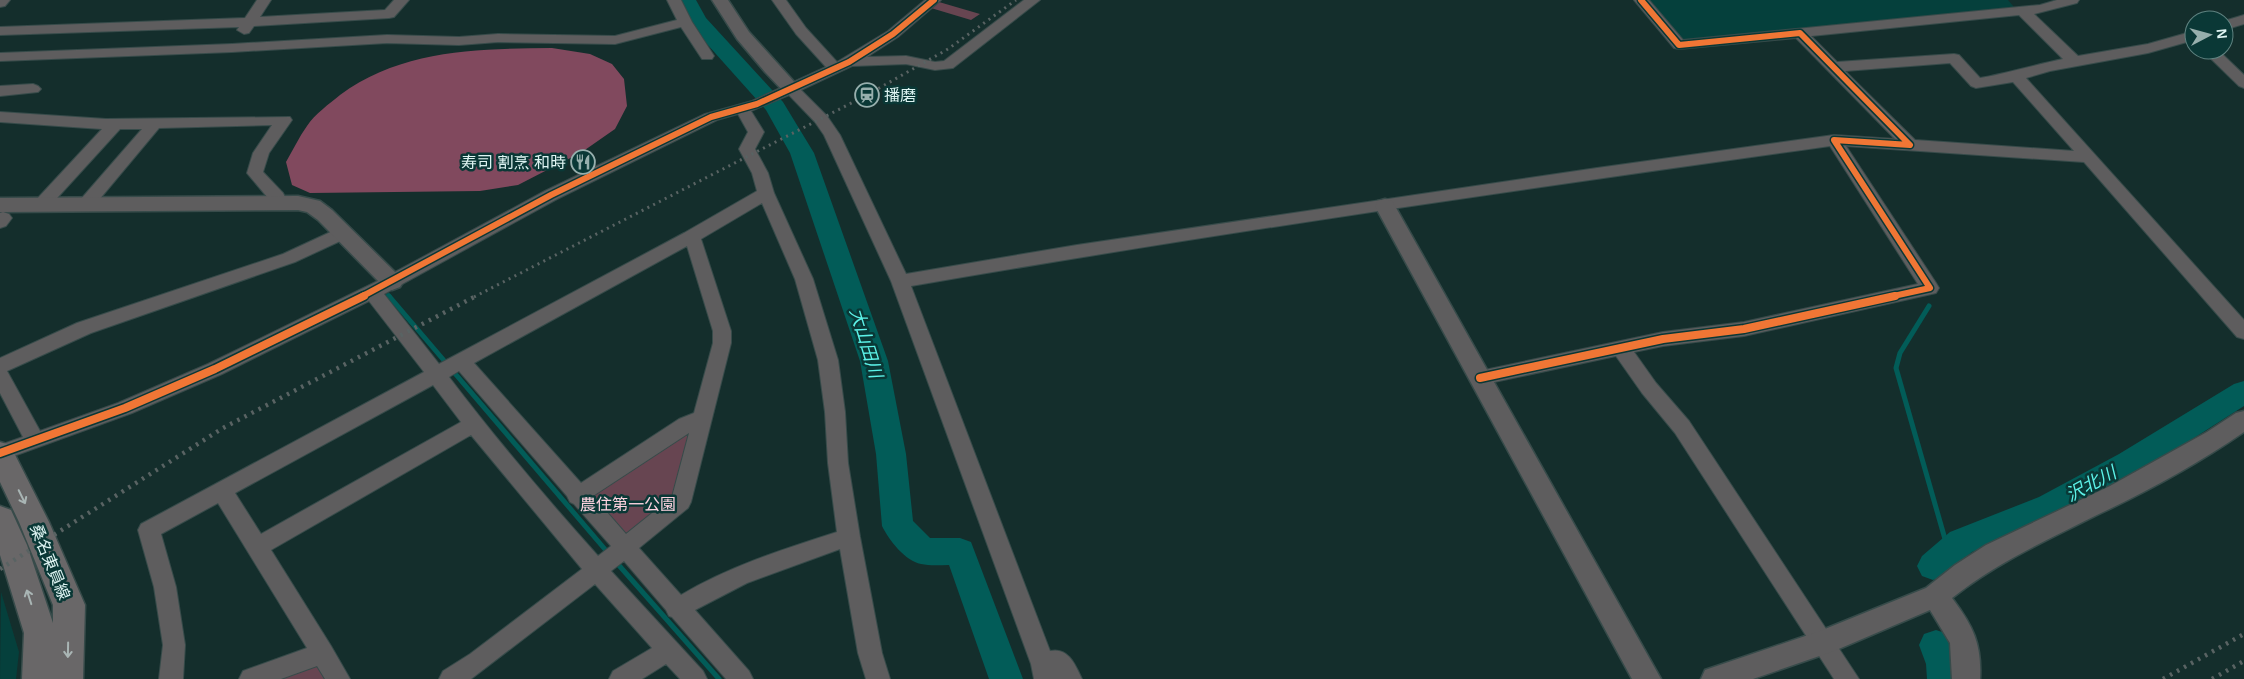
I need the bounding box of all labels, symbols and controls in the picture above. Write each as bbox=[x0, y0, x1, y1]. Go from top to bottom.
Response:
north arrow bbox=[2184, 10, 2234, 60]
text: N bbox=[2213, 28, 2230, 40]
station icon: 播磨 bbox=[854, 82, 880, 108]
place label: 播磨 bbox=[884, 87, 916, 104]
restaurant icon: 寿司 割烹 和時 bbox=[570, 149, 596, 175]
place label: 寿司 割烹 和時 bbox=[461, 154, 566, 171]
water label: 大山田川 bbox=[846, 306, 887, 382]
water label: 沢北川 bbox=[2062, 462, 2121, 506]
one-way arrow bbox=[18, 489, 27, 504]
park label: 農住第一公園 bbox=[580, 496, 676, 513]
street label: 桑名東員線 bbox=[27, 522, 73, 602]
one-way arrow bbox=[23, 590, 33, 606]
one-way arrow bbox=[63, 642, 73, 658]

